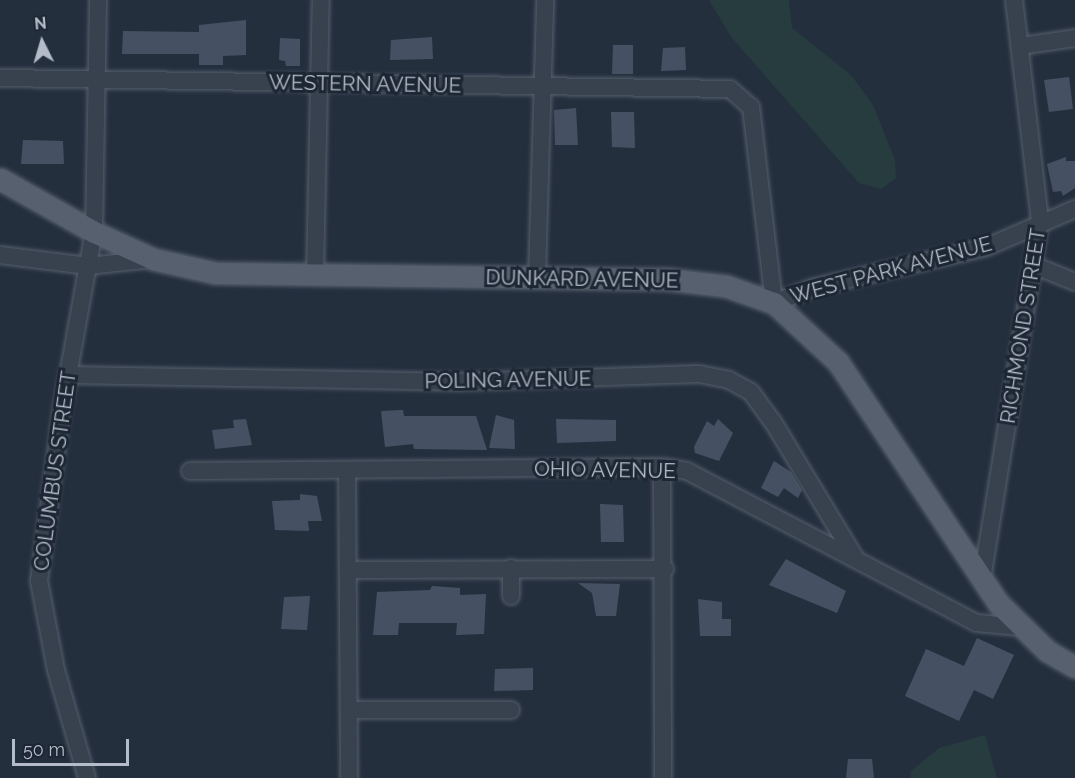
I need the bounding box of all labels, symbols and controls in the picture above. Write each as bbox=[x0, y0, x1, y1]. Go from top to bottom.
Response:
north arrow bbox=[12, 12, 72, 72]
text: N bbox=[33, 14, 47, 34]
street label: WESTERN AVENUE bbox=[268, 70, 462, 98]
street label: RICHMOND STREET bbox=[995, 227, 1051, 425]
street label: WEST PARK AVENUE bbox=[787, 231, 995, 309]
street label: DUNKARD AVENUE bbox=[485, 265, 679, 293]
street label: POLING AVENUE bbox=[424, 366, 592, 394]
street label: COLUMBUS STREET bbox=[29, 369, 81, 573]
street label: OHIO AVENUE bbox=[534, 456, 676, 484]
scale bar bbox=[15, 727, 132, 765]
text: 50 m bbox=[23, 739, 65, 760]

